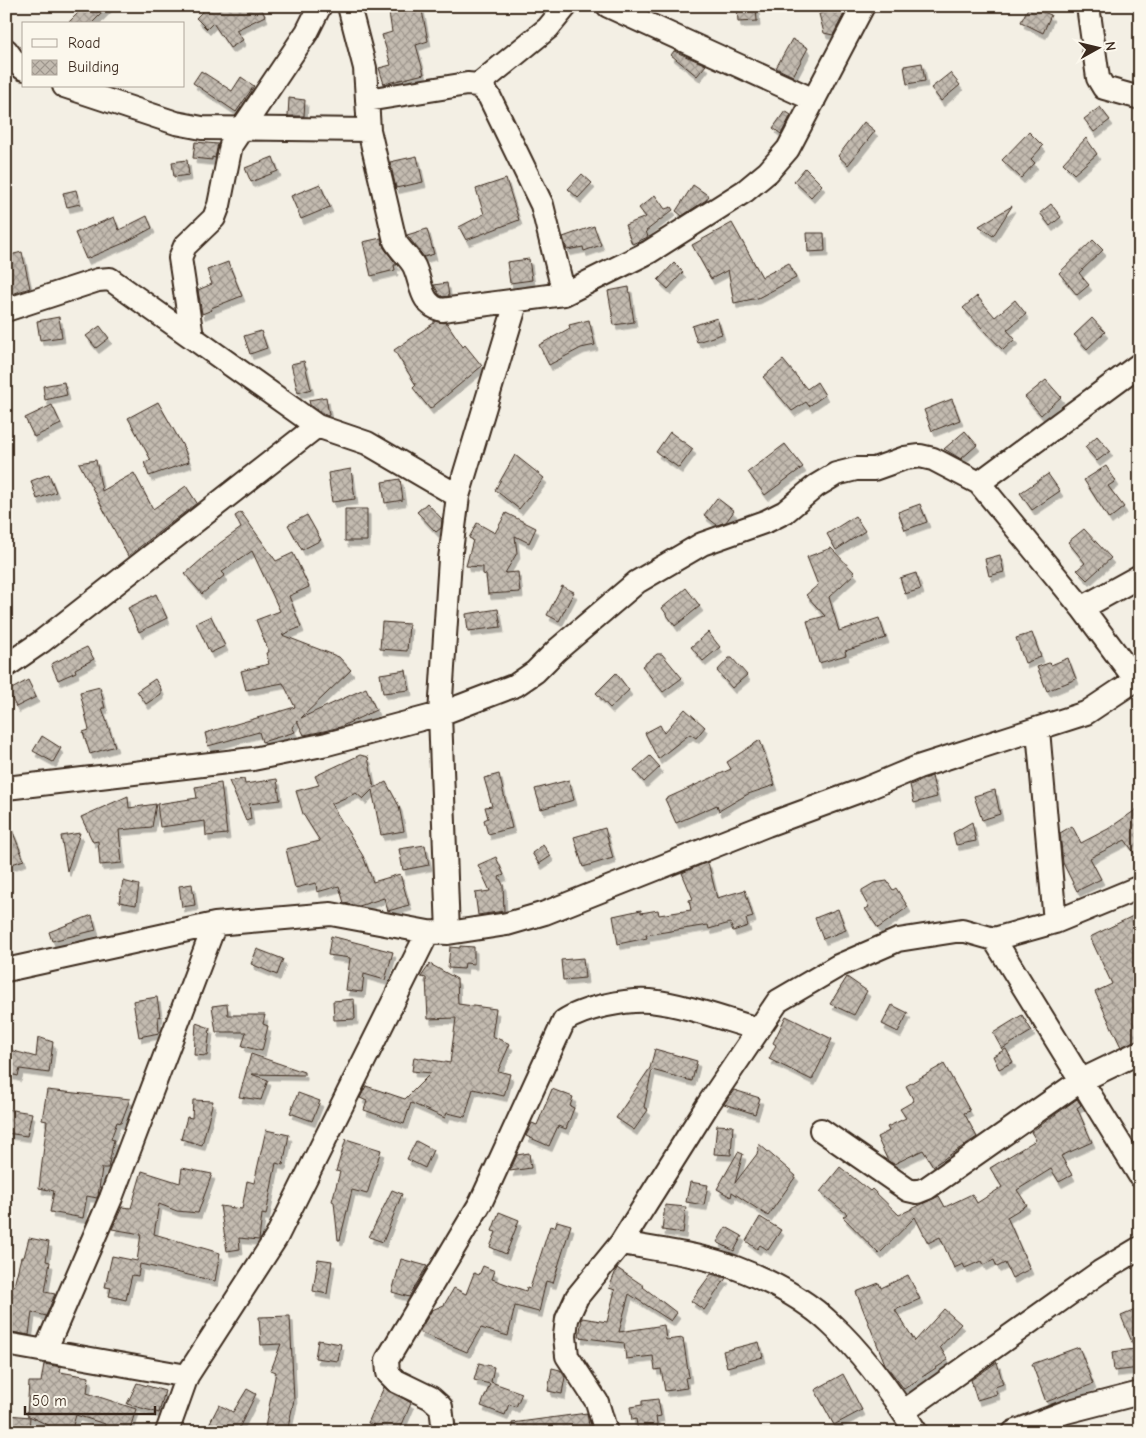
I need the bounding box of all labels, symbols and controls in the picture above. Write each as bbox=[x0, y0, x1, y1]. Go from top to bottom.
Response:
legend bbox=[22, 22, 185, 88]
north arrow bbox=[1074, 22, 1124, 72]
text: Road bbox=[68, 34, 100, 52]
text: N bbox=[1101, 41, 1119, 52]
text: Building bbox=[68, 58, 119, 76]
scale bar bbox=[25, 1383, 155, 1415]
text: 50 m bbox=[32, 1392, 67, 1410]

